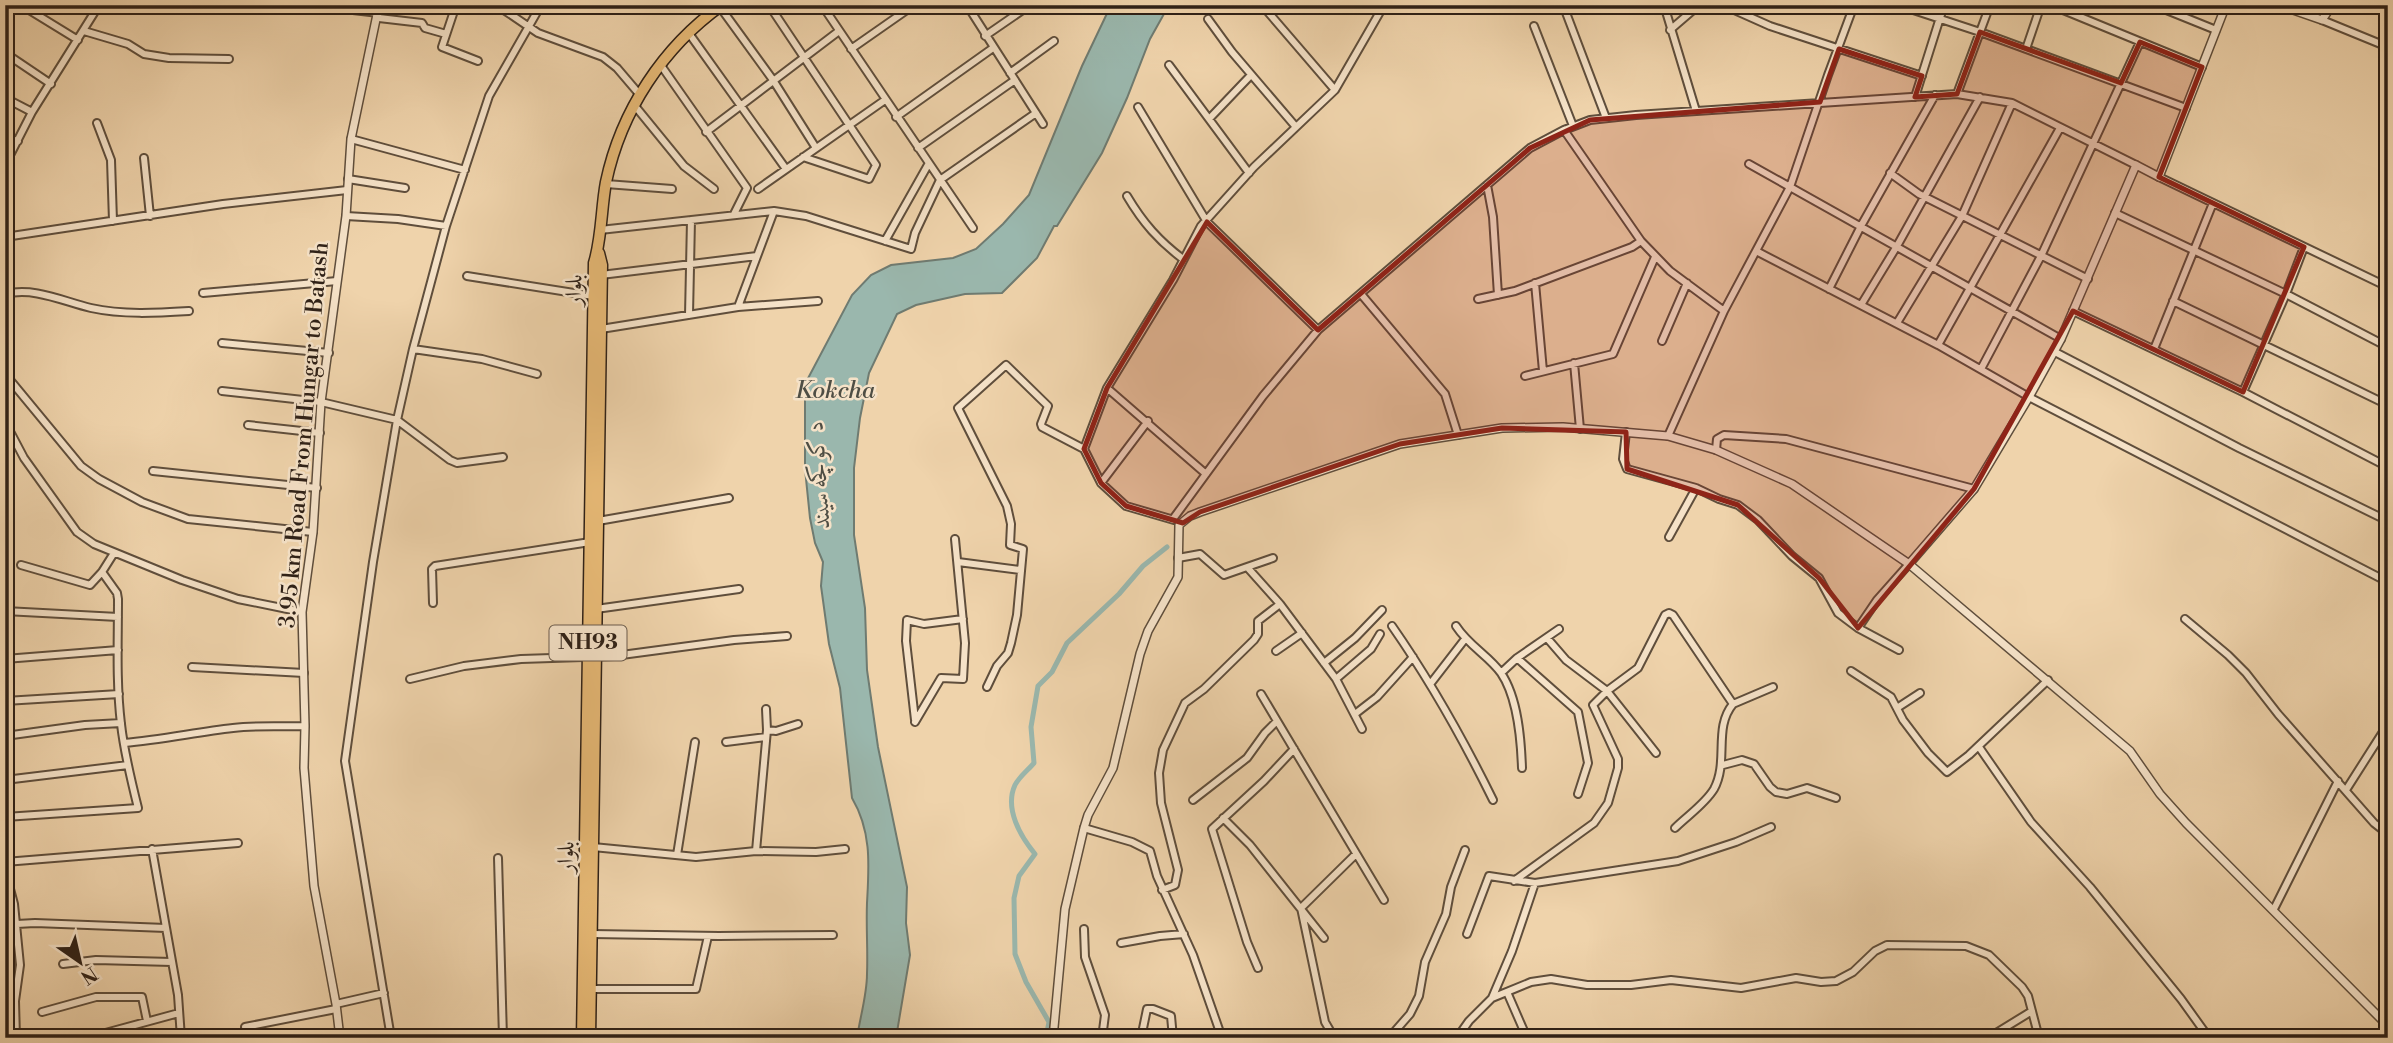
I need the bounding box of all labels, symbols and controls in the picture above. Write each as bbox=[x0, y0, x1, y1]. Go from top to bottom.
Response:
street label: 3.95 km Road From Hungar to Batash bbox=[273, 241, 335, 629]
street label: بلوار bbox=[559, 274, 589, 308]
water label: Kokcha bbox=[795, 376, 876, 406]
water label: د کوکچه سیند bbox=[800, 420, 838, 530]
road number: NH93 bbox=[550, 626, 626, 660]
street label: بلوار bbox=[551, 841, 581, 875]
north arrow bbox=[46, 928, 116, 998]
text: N bbox=[76, 961, 102, 989]

